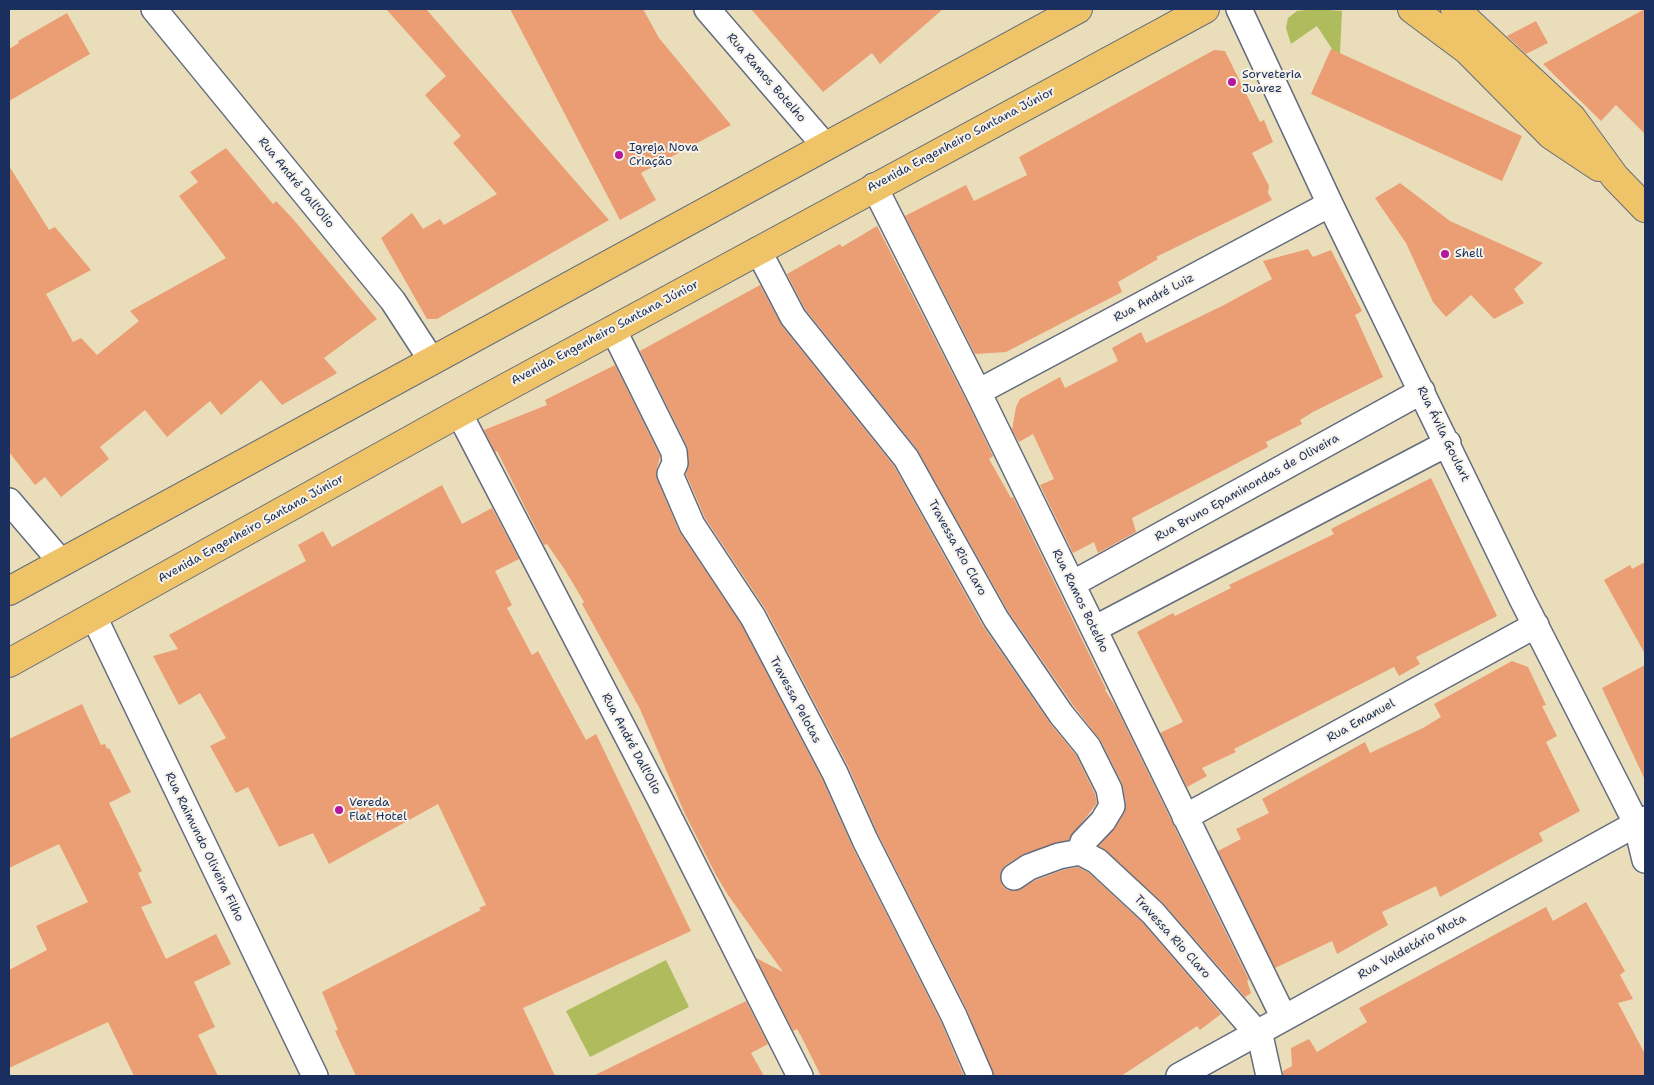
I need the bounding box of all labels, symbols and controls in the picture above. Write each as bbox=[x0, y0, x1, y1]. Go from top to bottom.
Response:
street label: Rua Ramos Botelho bbox=[723, 31, 809, 125]
place label: Sorveteria Juarez bbox=[1242, 68, 1302, 96]
marker: Sorveteria Juarez bbox=[1226, 76, 1238, 88]
street label: Avenida Engenheiro Santana Júnior bbox=[865, 84, 1057, 196]
street label: Rua André Dall'Olio bbox=[255, 135, 337, 231]
place label: Igreja Nova Criação bbox=[629, 141, 698, 169]
marker: Igreja Nova Criação bbox=[613, 149, 625, 161]
place label: Shell bbox=[1455, 247, 1483, 261]
marker: Shell bbox=[1439, 248, 1451, 260]
street label: Rua André Luiz bbox=[1111, 271, 1197, 325]
street label: Avenida Engenheiro Santana Júnior bbox=[509, 277, 701, 389]
street label: Rua Ávila Goulart bbox=[1414, 384, 1472, 484]
street label: Rua Bruno Epaminondas de Oliveira bbox=[1152, 431, 1342, 545]
street label: Avenida Engenheiro Santana Júnior bbox=[156, 472, 346, 586]
street label: Travessa Rio Claro bbox=[925, 498, 989, 598]
street label: Rua Ramos Botelho bbox=[1049, 547, 1111, 655]
street label: Travessa Pelotas bbox=[766, 654, 824, 746]
street label: Rua André Dall'Olio bbox=[598, 691, 664, 797]
street label: Rua Emanuel bbox=[1324, 696, 1398, 746]
street label: Rua Raimundo Oliveira Filho bbox=[161, 770, 247, 924]
place label: Vereda Flat Hotel bbox=[349, 796, 407, 824]
marker: Vereda Flat Hotel bbox=[333, 804, 345, 816]
street label: Travessa Rio Claro bbox=[1131, 892, 1213, 982]
street label: Rua Valdetário Mota bbox=[1355, 911, 1469, 983]

